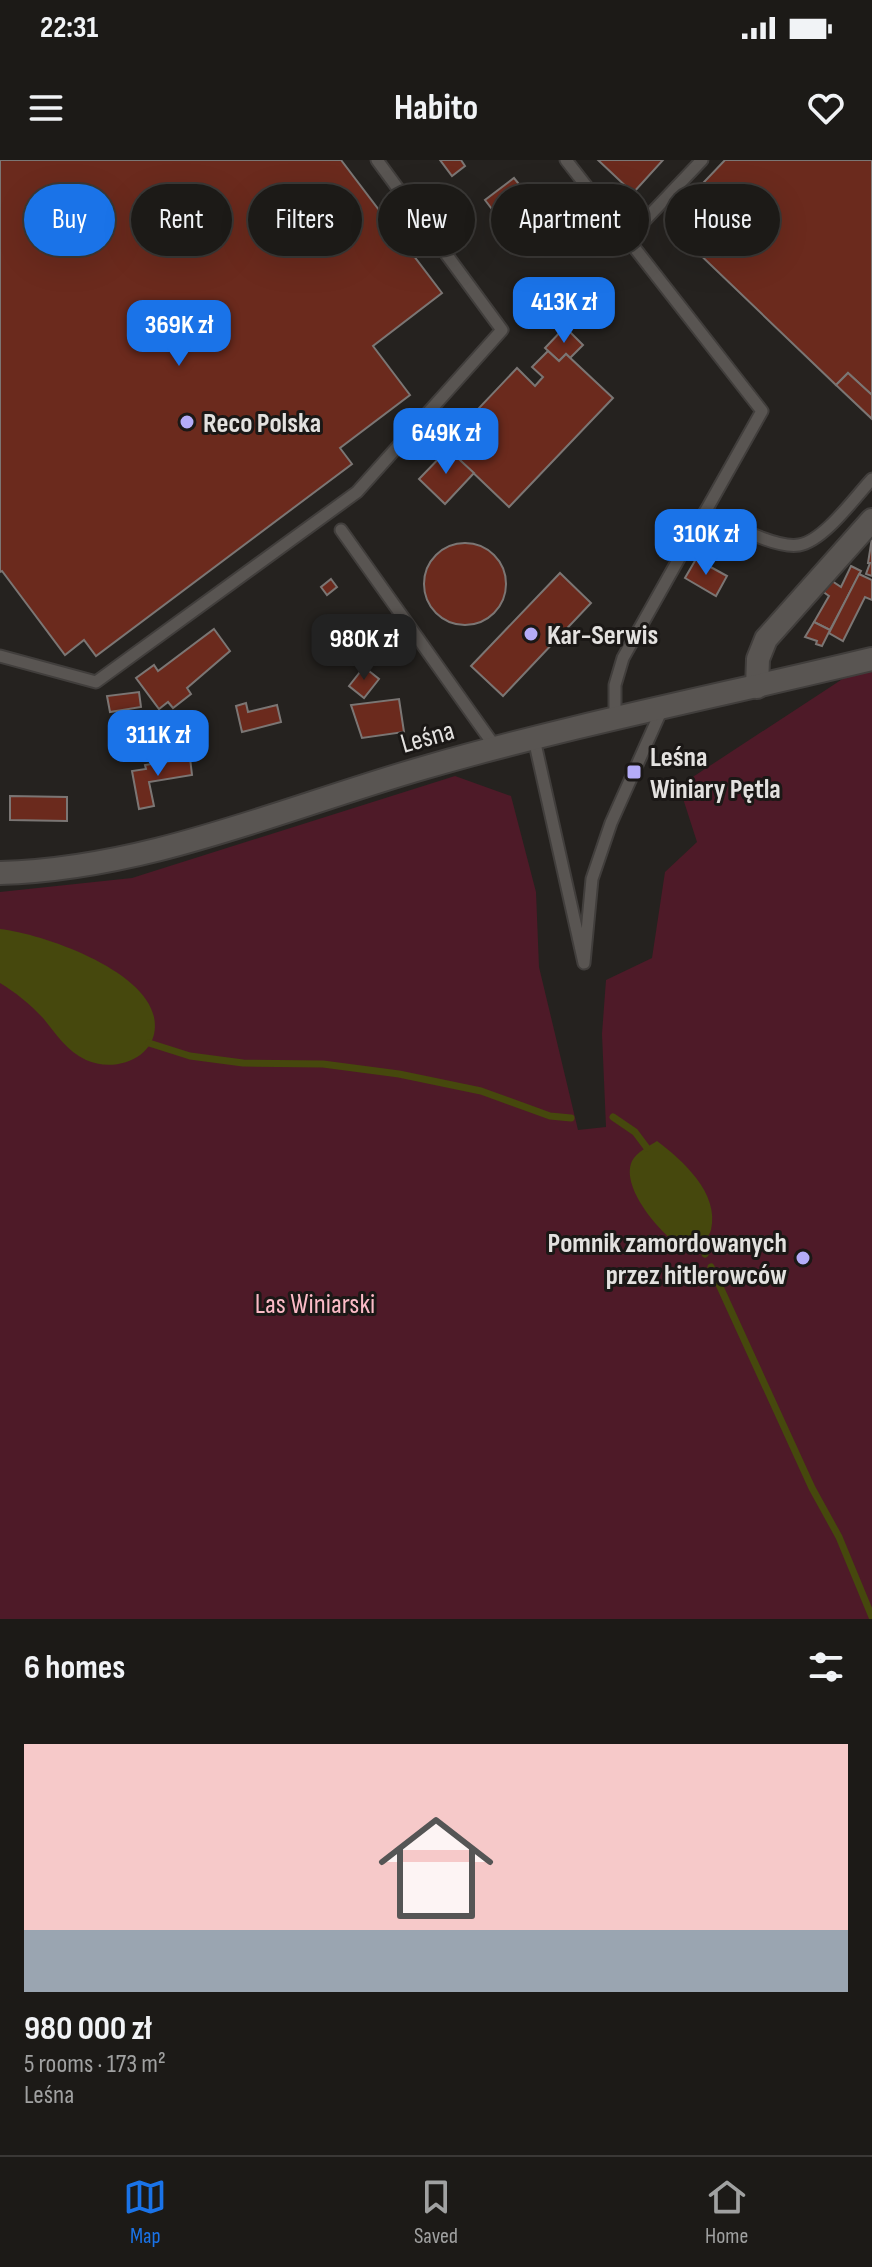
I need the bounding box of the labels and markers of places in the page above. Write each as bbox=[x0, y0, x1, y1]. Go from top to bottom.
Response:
pin: 413K zł bbox=[490, 277, 638, 345]
pin: 369K zł bbox=[105, 300, 253, 368]
place label: Reco Polska bbox=[203, 407, 321, 440]
pin: 649K zł bbox=[372, 408, 520, 476]
marker: Reco Polska bbox=[178, 413, 196, 431]
pin: 310K zł bbox=[632, 509, 780, 577]
pin: 980K zł bbox=[290, 614, 438, 682]
place label: Kar-Serwis bbox=[547, 619, 658, 652]
marker: Kar-Serwis bbox=[522, 625, 540, 643]
pin: 311K zł bbox=[84, 710, 232, 778]
place label: Leśna Winiary Pętla bbox=[650, 741, 781, 806]
marker: Leśna Winiary Pętla bbox=[625, 763, 643, 781]
place label: Pomnik zamordowanych przez hitlerowców bbox=[548, 1227, 787, 1292]
marker: Pomnik zamordowanych przez hitlerowców bbox=[794, 1249, 812, 1267]

